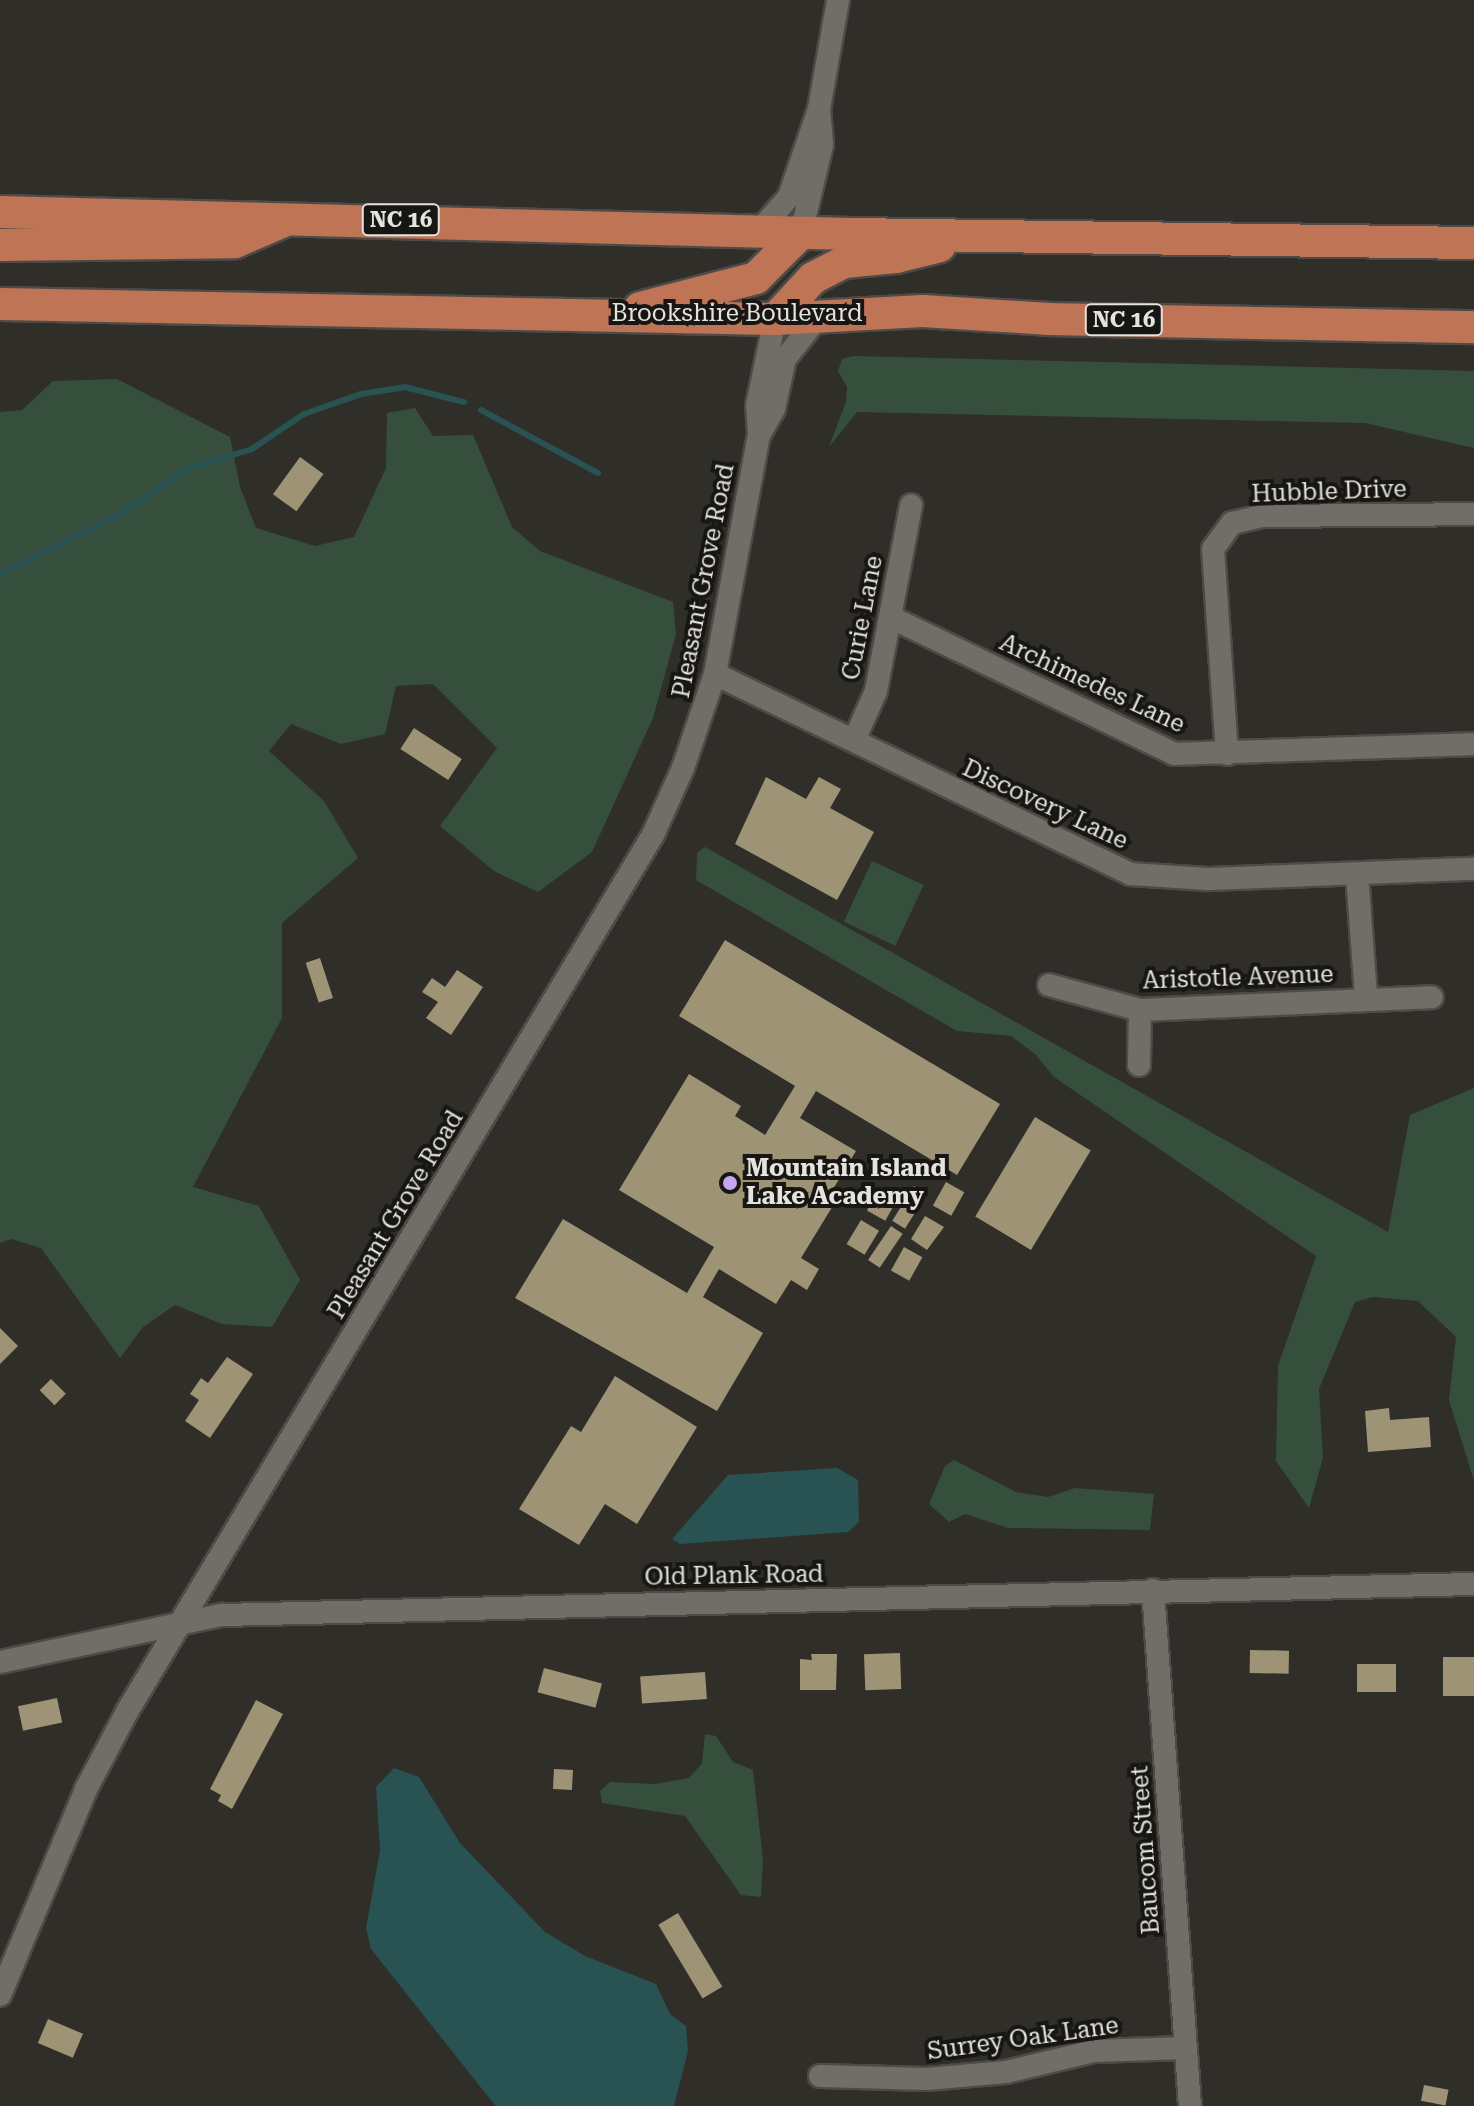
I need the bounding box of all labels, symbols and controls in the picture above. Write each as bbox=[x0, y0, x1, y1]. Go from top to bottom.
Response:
road number: NC 16 bbox=[361, 202, 441, 238]
street label: Brookshire Boulevard bbox=[611, 300, 863, 328]
road number: NC 16 bbox=[1084, 302, 1164, 338]
street label: Pleasant Grove Road bbox=[667, 462, 741, 700]
street label: Hubble Drive bbox=[1251, 475, 1407, 509]
street label: Curie Lane bbox=[837, 553, 889, 683]
street label: Archimedes Lane bbox=[995, 628, 1189, 740]
street label: Discovery Lane bbox=[958, 754, 1132, 856]
street label: Aristotle Avenue bbox=[1142, 960, 1334, 996]
street label: Pleasant Grove Road bbox=[322, 1106, 470, 1324]
place label: Mountain Island Lake Academy bbox=[746, 1155, 946, 1211]
marker: Mountain Island Lake Academy bbox=[721, 1174, 739, 1192]
street label: Old Plank Road bbox=[644, 1560, 824, 1592]
street label: Baucom Street bbox=[1126, 1765, 1166, 1935]
street label: Surrey Oak Lane bbox=[926, 2011, 1120, 2067]

